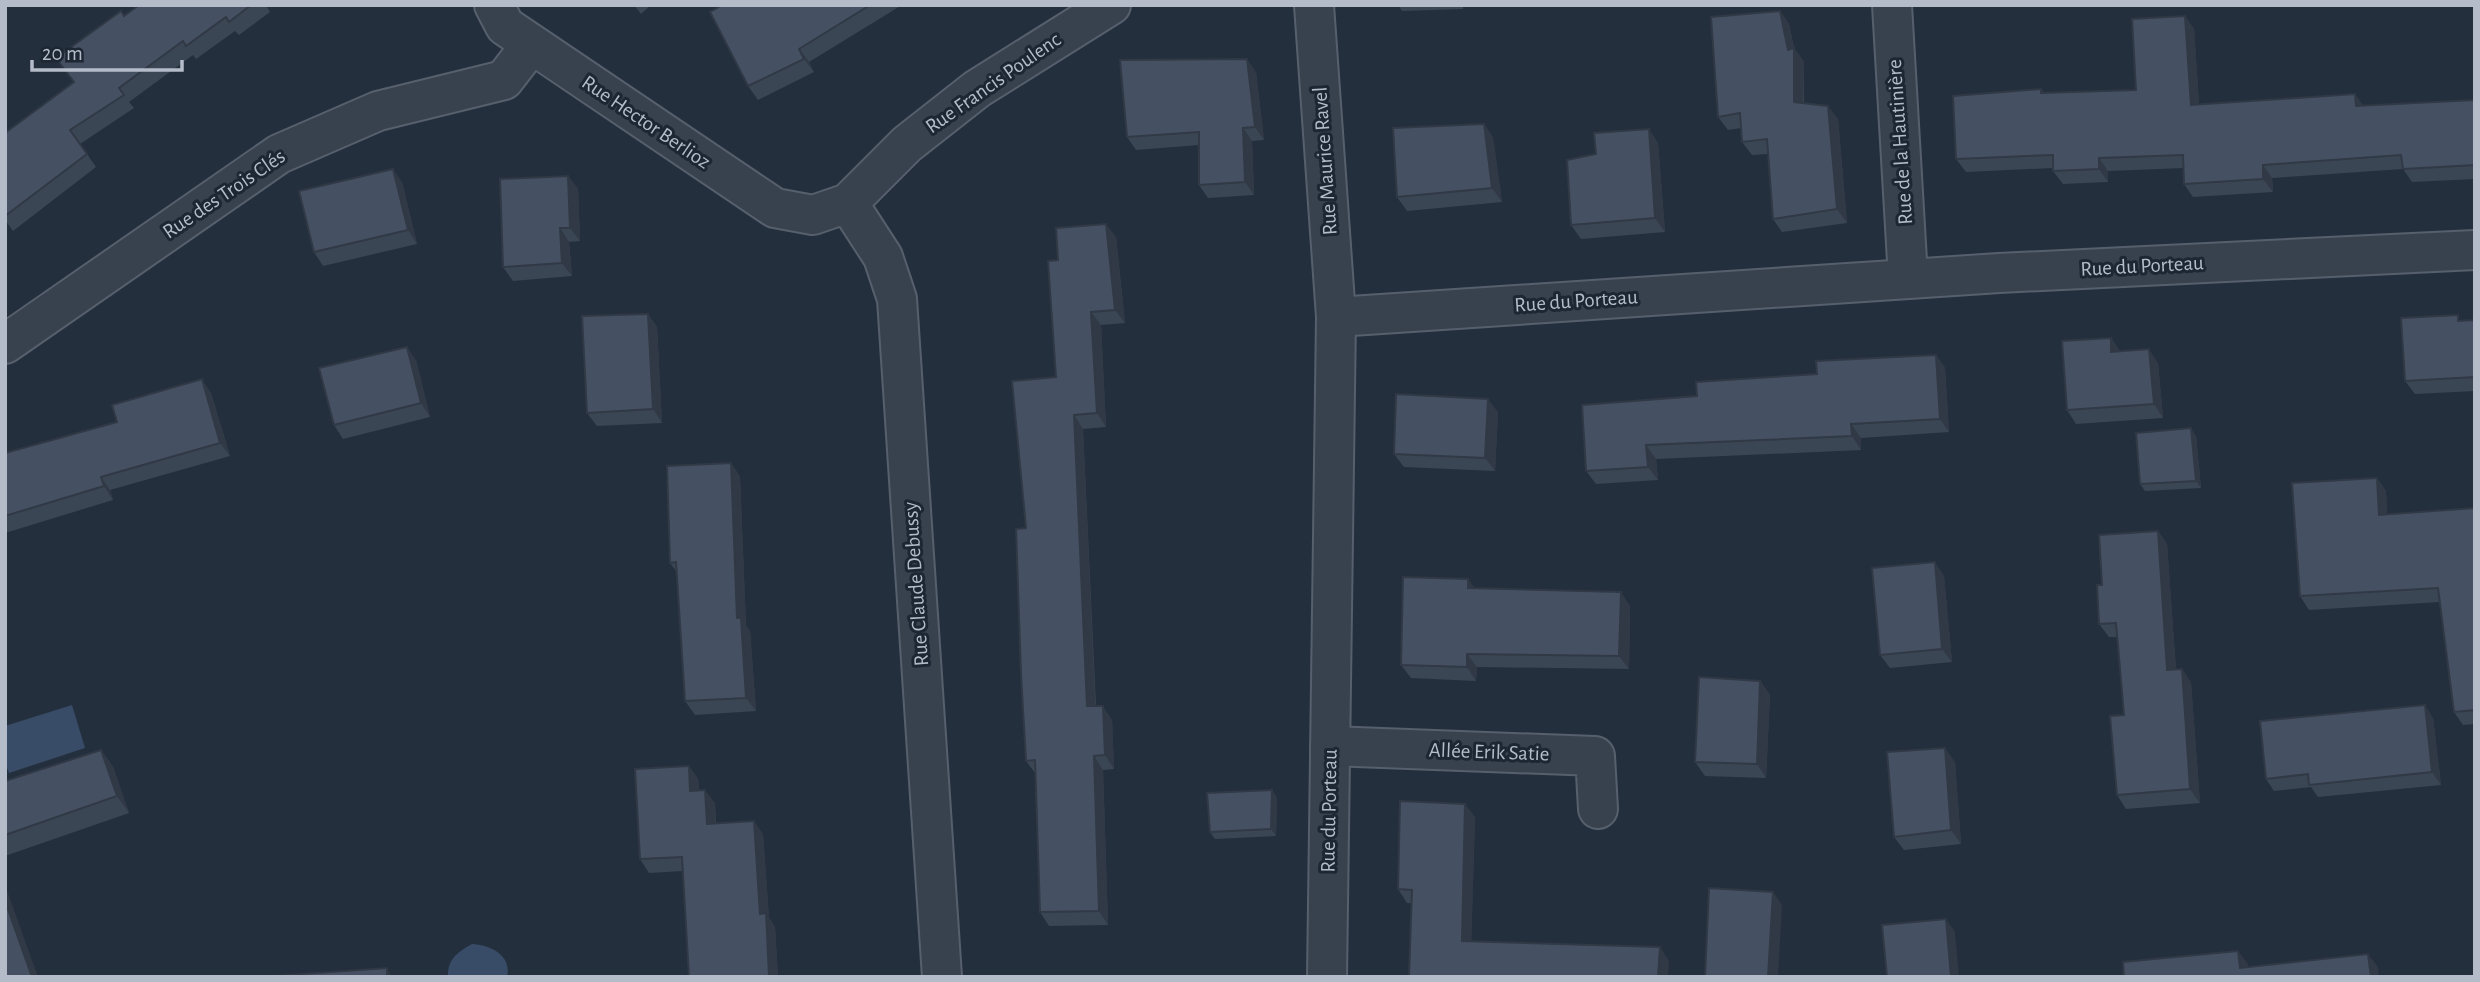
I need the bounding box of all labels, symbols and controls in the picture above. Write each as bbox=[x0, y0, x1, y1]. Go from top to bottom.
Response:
scale bar bbox=[32, 28, 182, 72]
street label: Rue Francis Poulenc bbox=[922, 29, 1064, 137]
text: 20 m bbox=[42, 43, 83, 64]
street label: Rue de la Hautinière bbox=[1884, 59, 1916, 225]
street label: Rue Hector Berlioz bbox=[578, 71, 714, 173]
street label: Rue Maurice Ravel bbox=[1309, 86, 1341, 236]
street label: Rue des Trois Clés bbox=[159, 145, 289, 243]
street label: Rue du Porteau bbox=[2080, 252, 2205, 280]
street label: Rue du Porteau bbox=[1514, 286, 1639, 316]
street label: Rue Claude Debussy bbox=[900, 501, 932, 667]
street label: Allée Erik Satie bbox=[1428, 739, 1550, 765]
street label: Rue du Porteau bbox=[1317, 749, 1341, 873]

